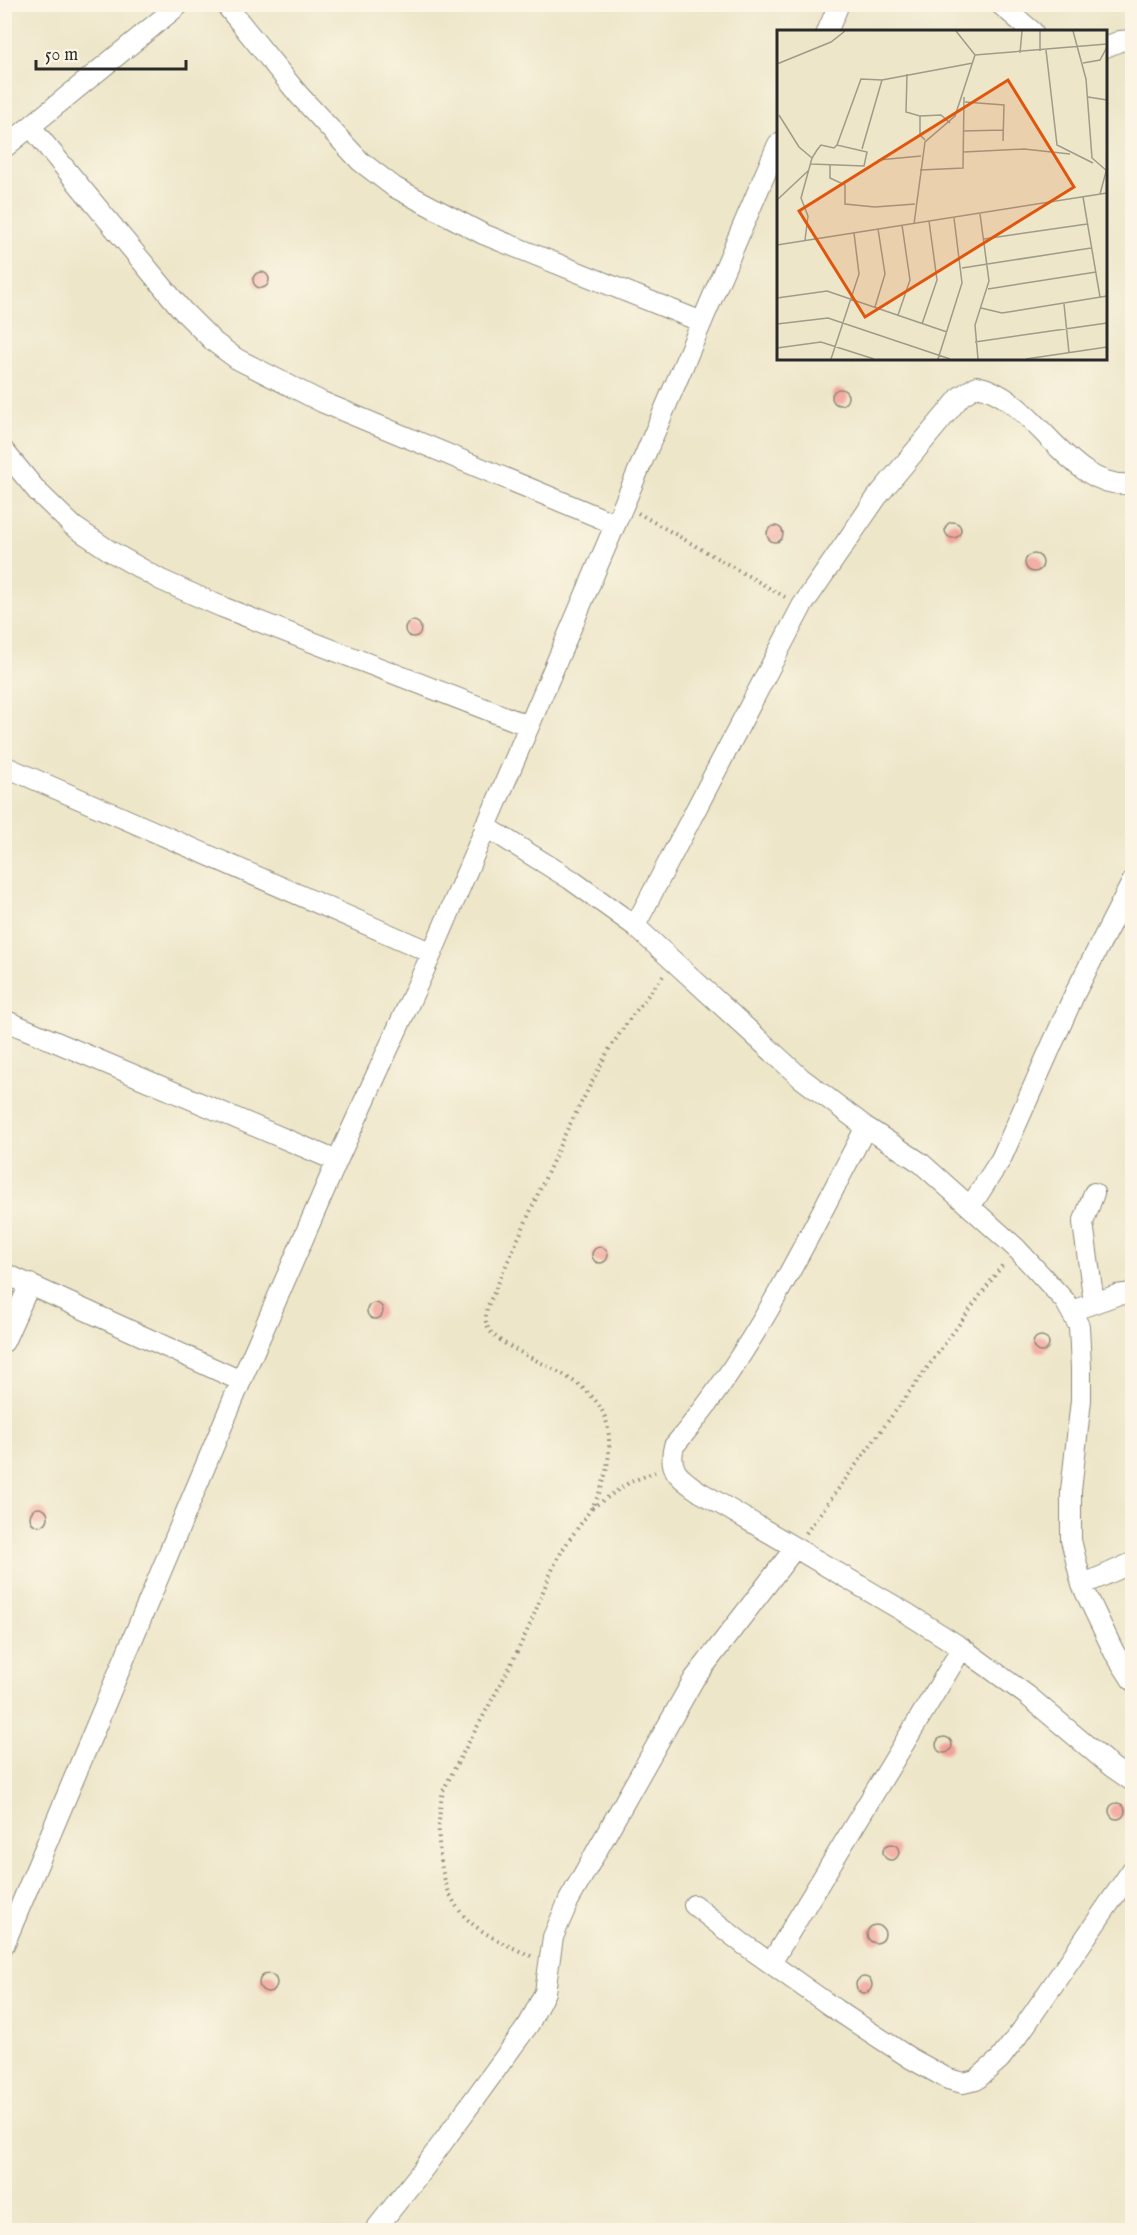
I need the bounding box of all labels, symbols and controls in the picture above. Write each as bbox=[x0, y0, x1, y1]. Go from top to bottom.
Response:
inset map bbox=[777, 30, 1107, 360]
scale bar bbox=[36, 33, 186, 71]
text: 50 m bbox=[45, 44, 78, 67]

